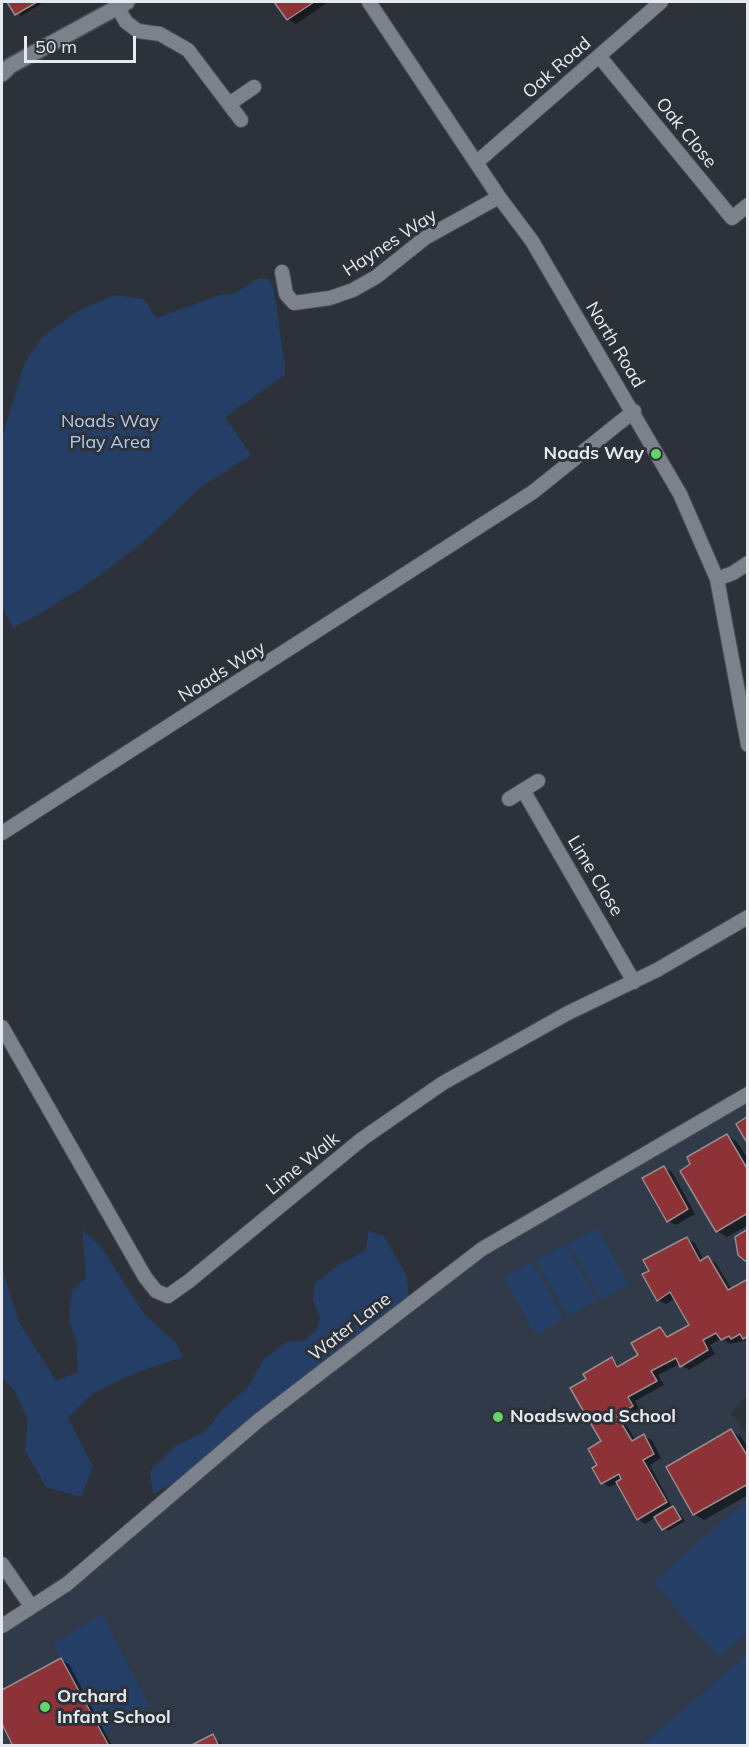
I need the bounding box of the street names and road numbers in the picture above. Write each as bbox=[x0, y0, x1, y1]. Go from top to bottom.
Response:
street label: Oak Road bbox=[519, 33, 595, 103]
street label: Oak Close bbox=[651, 93, 721, 173]
street label: Haynes Way bbox=[339, 205, 441, 281]
street label: North Road bbox=[581, 298, 649, 392]
street label: Noads Way bbox=[175, 637, 269, 707]
street label: Lime Close bbox=[563, 832, 627, 920]
street label: Lime Walk bbox=[262, 1128, 344, 1200]
street label: Water Lane bbox=[305, 1288, 395, 1366]

